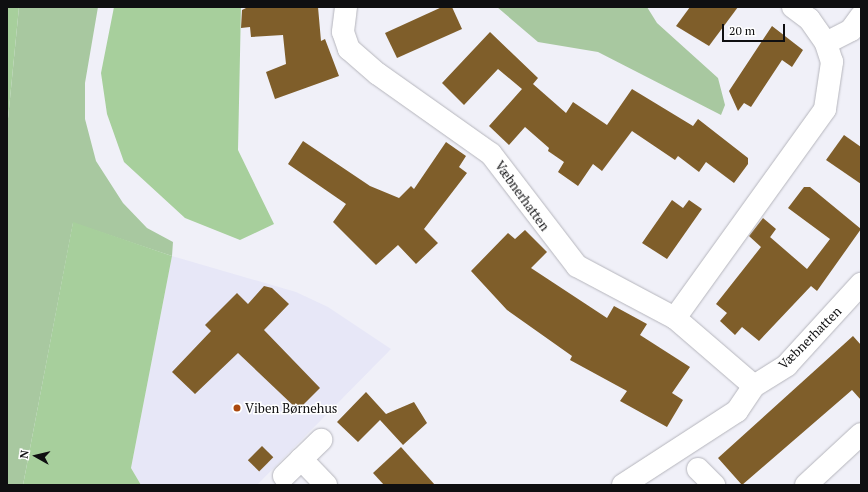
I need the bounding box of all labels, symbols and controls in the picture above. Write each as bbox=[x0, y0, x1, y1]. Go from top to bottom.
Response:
scale bar bbox=[724, 16, 787, 42]
text: 20 m bbox=[729, 23, 755, 38]
street label: Væbnerhatten bbox=[491, 158, 553, 234]
street label: Væbnerhatten bbox=[775, 303, 845, 373]
place label: Viben Børnehus bbox=[245, 400, 337, 416]
marker: Viben Børnehus bbox=[232, 403, 242, 413]
north arrow bbox=[16, 436, 56, 476]
text: N bbox=[17, 449, 32, 459]

